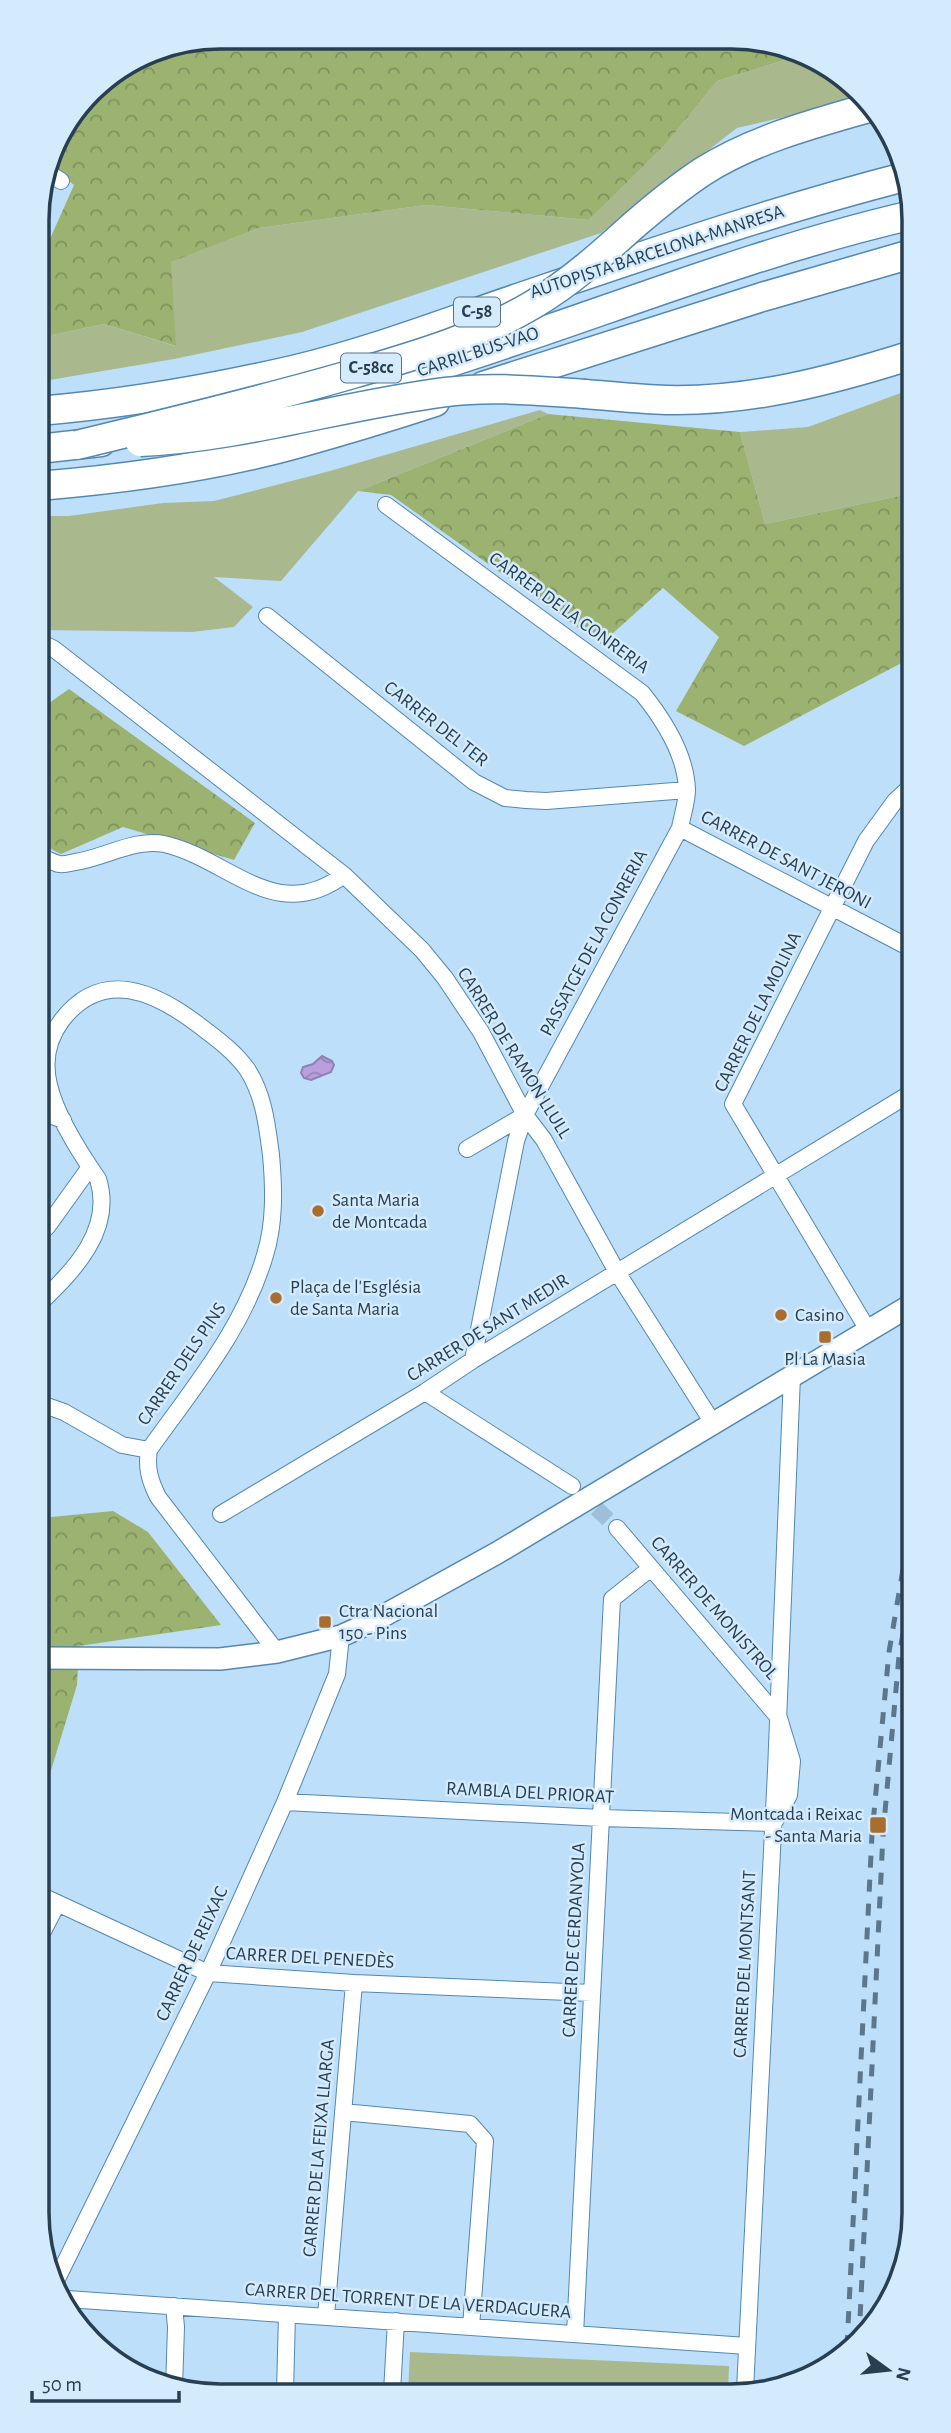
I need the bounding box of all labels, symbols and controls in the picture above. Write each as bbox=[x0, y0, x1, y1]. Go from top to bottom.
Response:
street label: AUTOPISTA BARCELONA-MANRESA bbox=[528, 202, 786, 302]
road number: C-58 bbox=[454, 298, 500, 326]
street label: CARRIL BUS-VAO bbox=[415, 323, 541, 381]
road number: C-58cc bbox=[341, 354, 401, 382]
street label: CARRER DE LA CONRERIA bbox=[486, 549, 653, 677]
street label: CARRER DEL TER bbox=[380, 678, 492, 770]
street label: CARRER DE SANT JERONI bbox=[698, 807, 874, 913]
street label: PASSATGE DE LA CONRERIA bbox=[537, 847, 651, 1039]
street label: CARRER DE LA MOLINA bbox=[711, 929, 805, 1095]
street label: CARRER DE RAMON LLULL bbox=[454, 964, 574, 1142]
place label: Santa Maria de Montcada bbox=[332, 1191, 428, 1232]
marker: Santa Maria de Montcada bbox=[310, 1203, 326, 1219]
street label: CARRER DE SANT MEDIR bbox=[404, 1271, 572, 1385]
place label: Plaça de l'Església de Santa Maria bbox=[290, 1278, 421, 1319]
marker: Plaça de l'Església de Santa Maria bbox=[268, 1290, 284, 1306]
street label: CARRER DELS PINS bbox=[134, 1299, 230, 1429]
place label: Casino bbox=[795, 1306, 844, 1325]
marker: Casino bbox=[773, 1307, 789, 1323]
marker: Pl La Masia bbox=[817, 1329, 833, 1345]
place label: Pl La Masia bbox=[784, 1350, 866, 1369]
street label: CARRER DE MONISTROL bbox=[647, 1533, 781, 1683]
place label: Ctra Nacional 150 - Pins bbox=[339, 1602, 438, 1643]
marker: Ctra Nacional 150 - Pins bbox=[317, 1614, 333, 1630]
street label: RAMBLA DEL PRIORAT bbox=[445, 1779, 615, 1807]
place label: Montcada i Reixac - Santa Maria bbox=[730, 1805, 862, 1846]
marker: Montcada i Reixac - Santa Maria bbox=[868, 1815, 888, 1835]
street label: CARRER DE CERDANYOLA bbox=[559, 1842, 589, 2038]
street label: CARRER DEL MONTSANT bbox=[731, 1870, 759, 2058]
street label: CARRER DE REIXAC bbox=[153, 1884, 232, 2024]
street label: CARRER DEL PENEDÈS bbox=[225, 1942, 395, 1972]
street label: CARRER DE LA FEIXA LLARGA bbox=[300, 2038, 338, 2258]
street label: CARRER DEL TORRENT DE LA VERDAGUERA bbox=[244, 2280, 572, 2322]
north arrow bbox=[853, 2335, 923, 2405]
scale bar bbox=[32, 2360, 178, 2404]
text: N bbox=[892, 2365, 914, 2383]
text: 50 m bbox=[42, 2374, 82, 2395]

